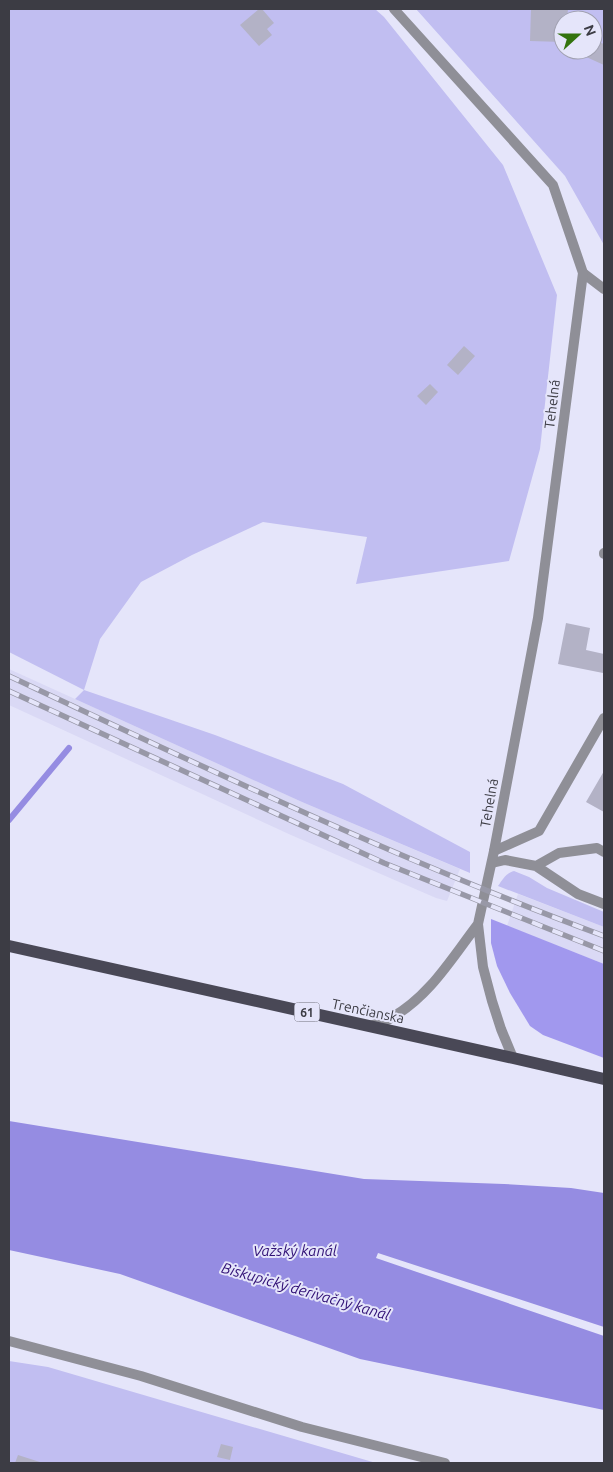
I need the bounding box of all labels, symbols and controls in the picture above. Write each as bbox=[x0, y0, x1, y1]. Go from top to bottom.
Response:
north arrow bbox=[553, 10, 603, 60]
text: N bbox=[581, 23, 599, 38]
street label: Tehelná bbox=[541, 378, 563, 430]
street label: Tehelná bbox=[477, 777, 501, 829]
street label: Trenčianska bbox=[330, 996, 406, 1026]
road number: 61 bbox=[294, 1002, 320, 1022]
water label: Važský kanál bbox=[253, 1242, 338, 1259]
water label: Biskupický derivačný kanál bbox=[220, 1259, 393, 1323]

